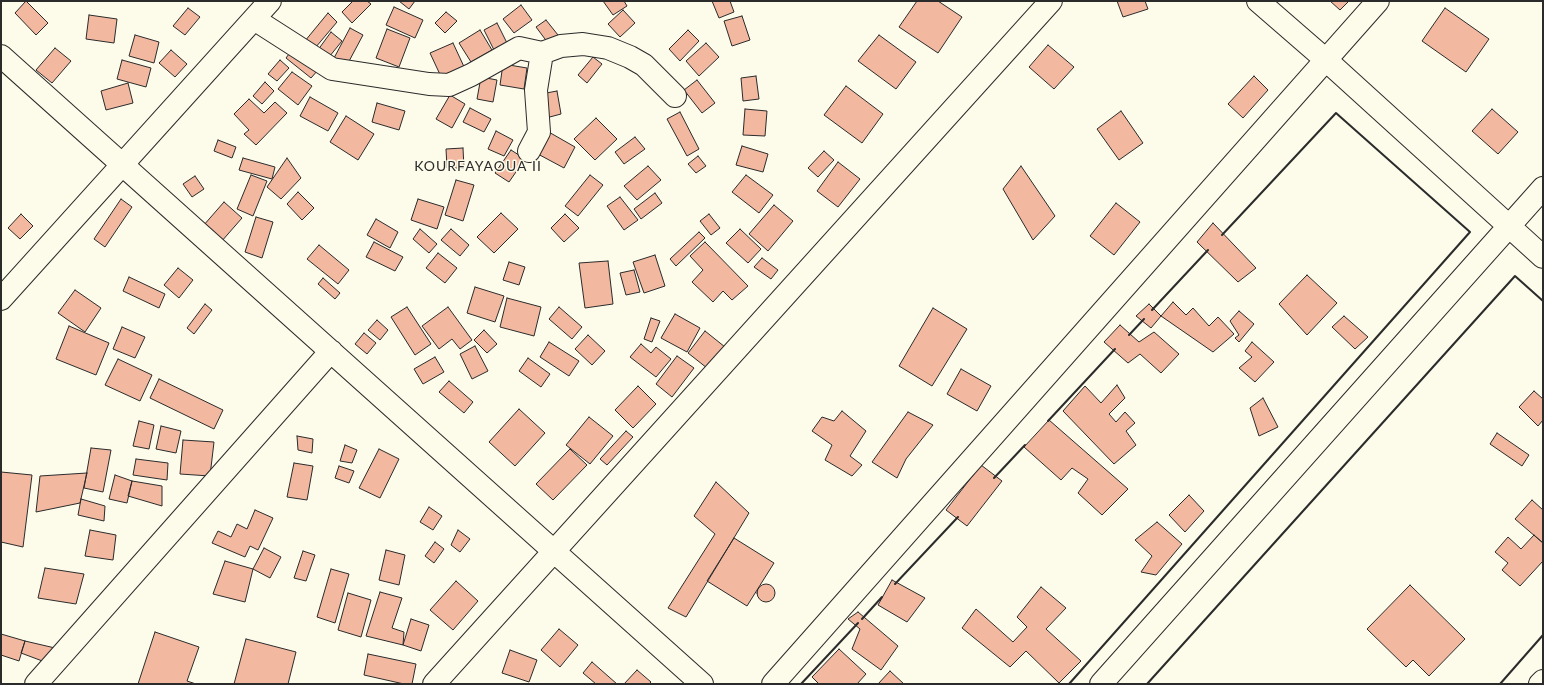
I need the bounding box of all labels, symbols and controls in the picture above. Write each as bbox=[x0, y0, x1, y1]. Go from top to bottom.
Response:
district label: KOURFAYAOUA II bbox=[414, 158, 542, 174]

